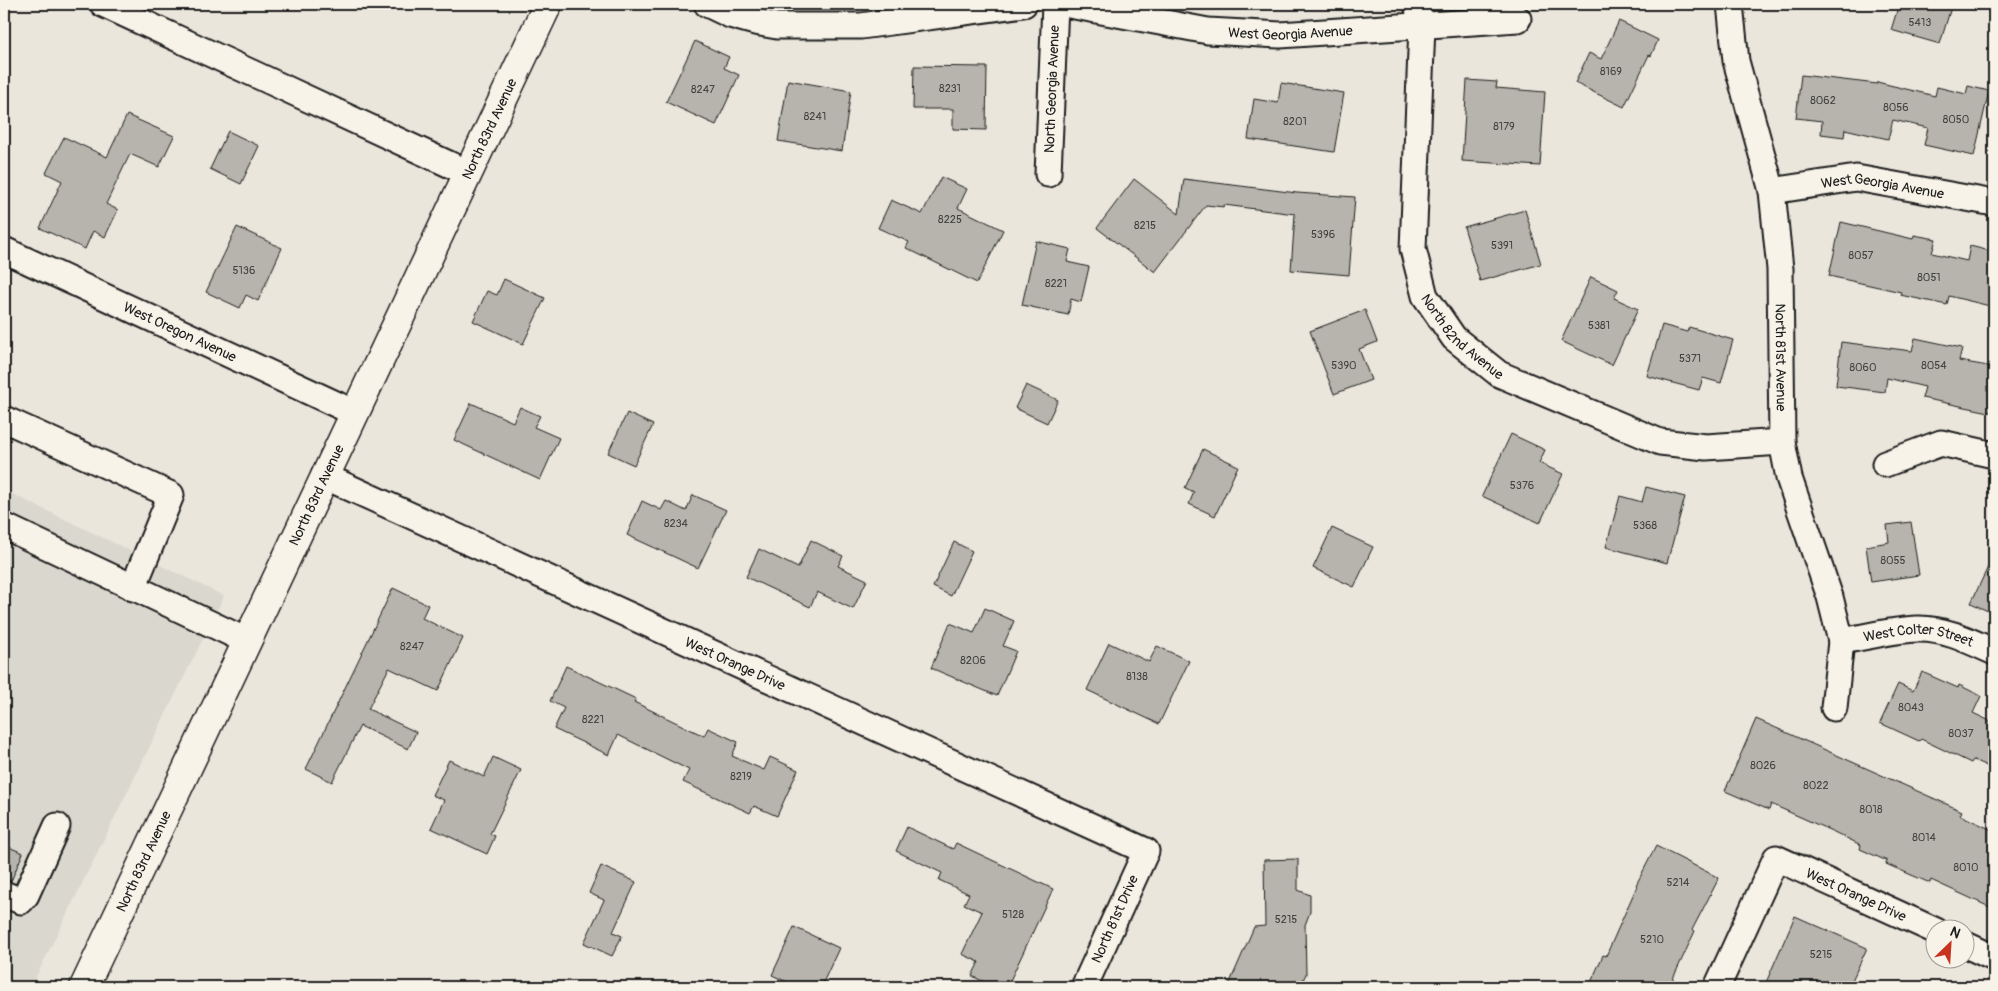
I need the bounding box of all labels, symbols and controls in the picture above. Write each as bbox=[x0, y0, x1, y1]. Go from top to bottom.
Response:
house number: 5413 bbox=[1909, 16, 1931, 29]
street label: West Georgia Avenue bbox=[1228, 22, 1353, 44]
street label: North Georgia Avenue bbox=[1040, 25, 1063, 153]
house number: 8169 bbox=[1600, 65, 1622, 78]
street label: North 83rd Avenue bbox=[458, 75, 520, 182]
house number: 8231 bbox=[939, 82, 961, 95]
house number: 8247 bbox=[691, 83, 715, 96]
house number: 8062 bbox=[1810, 94, 1836, 107]
house number: 8056 bbox=[1883, 101, 1909, 114]
house number: 8241 bbox=[804, 110, 826, 123]
house number: 8050 bbox=[1943, 113, 1969, 126]
house number: 8201 bbox=[1283, 115, 1307, 128]
house number: 8179 bbox=[1493, 120, 1515, 133]
street label: West Georgia Avenue bbox=[1820, 169, 1946, 202]
house number: 8225 bbox=[938, 213, 962, 226]
house number: 8215 bbox=[1134, 219, 1156, 232]
house number: 5396 bbox=[1311, 228, 1335, 241]
house number: 5391 bbox=[1491, 239, 1513, 252]
house number: 8057 bbox=[1849, 249, 1874, 262]
house number: 5136 bbox=[233, 264, 255, 277]
house number: 8051 bbox=[1917, 271, 1941, 284]
house number: 8221 bbox=[1045, 277, 1067, 290]
street label: North 82nd Avenue bbox=[1418, 291, 1506, 383]
street label: West Oregon Avenue bbox=[121, 298, 239, 365]
street label: North 81st Avenue bbox=[1772, 303, 1790, 412]
house number: 5381 bbox=[1588, 319, 1610, 332]
house number: 5371 bbox=[1679, 352, 1701, 365]
house number: 5390 bbox=[1331, 359, 1357, 372]
house number: 8054 bbox=[1921, 359, 1947, 372]
house number: 8060 bbox=[1850, 361, 1876, 374]
street label: North 83rd Avenue bbox=[285, 442, 347, 548]
house number: 5376 bbox=[1510, 479, 1534, 492]
house number: 8234 bbox=[664, 517, 689, 530]
house number: 5368 bbox=[1633, 519, 1657, 532]
house number: 8055 bbox=[1881, 554, 1906, 567]
street label: West Colter Street bbox=[1862, 620, 1977, 650]
street label: West Orange Drive bbox=[682, 633, 788, 694]
house number: 8247 bbox=[400, 640, 424, 653]
house number: 8206 bbox=[960, 654, 986, 667]
house number: 8138 bbox=[1126, 670, 1148, 683]
house number: 8043 bbox=[1898, 701, 1924, 714]
house number: 8221 bbox=[582, 713, 604, 726]
house number: 8037 bbox=[1948, 727, 1974, 740]
house number: 8026 bbox=[1750, 759, 1776, 772]
house number: 8219 bbox=[730, 770, 752, 783]
house number: 8022 bbox=[1803, 779, 1829, 792]
house number: 8018 bbox=[1860, 803, 1883, 816]
street label: North 83rd Avenue bbox=[112, 808, 175, 915]
house number: 8014 bbox=[1912, 831, 1936, 844]
house number: 8010 bbox=[1954, 861, 1978, 874]
street label: West Orange Drive bbox=[1803, 864, 1909, 925]
street label: North 81st Drive bbox=[1088, 872, 1142, 966]
house number: 5214 bbox=[1667, 876, 1690, 889]
house number: 5128 bbox=[1002, 908, 1024, 921]
house number: 5215 bbox=[1275, 913, 1297, 926]
north arrow bbox=[1926, 918, 1976, 968]
text: N bbox=[1947, 923, 1963, 942]
house number: 5210 bbox=[1640, 933, 1664, 946]
house number: 5215 bbox=[1810, 948, 1832, 961]

